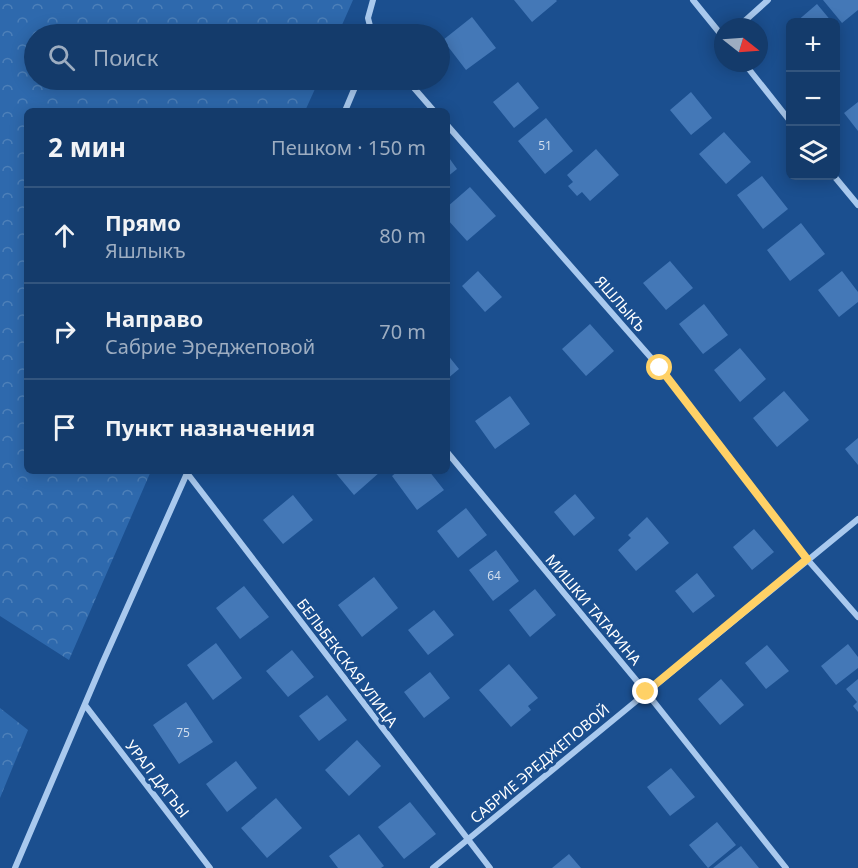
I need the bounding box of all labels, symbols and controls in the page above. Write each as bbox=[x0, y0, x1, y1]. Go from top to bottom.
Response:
north arrow bbox=[714, 18, 768, 72]
map controls bbox=[786, 18, 840, 180]
button: + bbox=[786, 18, 840, 72]
search box bbox=[24, 24, 450, 90]
icon: search bbox=[45, 41, 78, 74]
text: Поиск bbox=[93, 42, 158, 72]
button: − bbox=[786, 72, 840, 126]
button: layers bbox=[786, 126, 840, 180]
text: 2 мин bbox=[48, 129, 126, 165]
text: Пешком · 150 m bbox=[271, 134, 426, 161]
house number: 51 bbox=[538, 137, 552, 154]
text: Прямо bbox=[105, 207, 181, 237]
icon: ahead bbox=[48, 219, 81, 252]
text: 80 m bbox=[379, 222, 426, 249]
text: Яшлыкъ bbox=[105, 237, 186, 264]
street label: ЯШЛЫКЪ bbox=[591, 271, 651, 336]
text: Направо bbox=[105, 303, 203, 333]
icon: right bbox=[48, 315, 81, 348]
text: 70 m bbox=[379, 318, 426, 345]
text: Сабрие Эреджеповой bbox=[105, 333, 315, 360]
route start bbox=[646, 354, 672, 380]
icon: arrive bbox=[48, 411, 81, 444]
text: Пункт назначения bbox=[105, 412, 315, 442]
street label: МИШКИ ТАТАРИНА bbox=[541, 550, 646, 669]
house number: 64 bbox=[487, 567, 501, 584]
street label: БЕЛЬБЕКСКАЯ УЛИЦА bbox=[293, 594, 403, 731]
route end bbox=[632, 678, 658, 704]
street label: САБРИЕ ЭРЕДЖЕПОВОЙ bbox=[466, 699, 613, 827]
house number: 75 bbox=[176, 724, 190, 741]
street label: УРАЛ ДАГЪЫ bbox=[121, 736, 194, 821]

